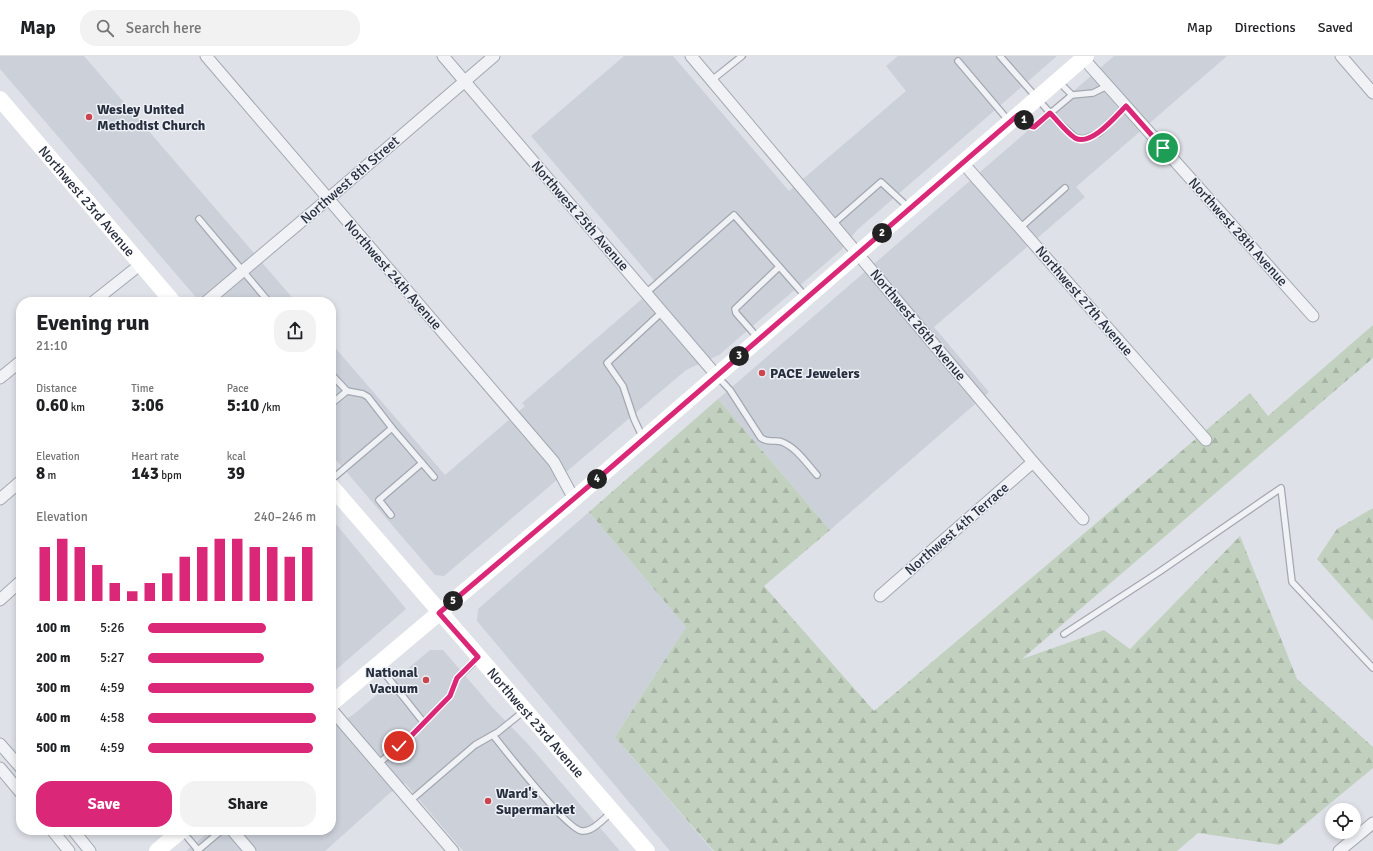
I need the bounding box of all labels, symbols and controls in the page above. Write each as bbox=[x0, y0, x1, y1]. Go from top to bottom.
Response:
search box bbox=[80, 10, 360, 46]
text: Map bbox=[20, 16, 56, 40]
icon: search bbox=[94, 17, 116, 39]
text: Search here bbox=[126, 19, 201, 37]
text: Map bbox=[1187, 19, 1213, 36]
text: Directions bbox=[1235, 19, 1296, 36]
text: Saved bbox=[1318, 19, 1353, 36]
place label: Wesley United Methodist Church bbox=[97, 101, 206, 134]
pin: 1 bbox=[1014, 110, 1034, 130]
marker: Wesley United Methodist Church bbox=[84, 112, 94, 122]
text: 1 bbox=[1021, 113, 1027, 126]
pin bbox=[1146, 131, 1180, 165]
street label: Northwest 8th Street bbox=[297, 132, 403, 227]
icon: arrive bbox=[1152, 137, 1174, 159]
street label: Northwest 23rd Avenue bbox=[35, 142, 139, 260]
street label: Northwest 25th Avenue bbox=[528, 158, 632, 274]
street label: Northwest 28th Avenue bbox=[1185, 174, 1291, 290]
street label: Northwest 24th Avenue bbox=[341, 217, 445, 333]
pin: 2 bbox=[872, 223, 892, 243]
text: 2 bbox=[879, 226, 885, 239]
street label: Northwest 27th Avenue bbox=[1032, 243, 1136, 359]
street label: Northwest 26th Avenue bbox=[866, 266, 970, 384]
text: Evening run bbox=[36, 309, 150, 336]
button: share bbox=[274, 310, 316, 352]
text: 21:10 bbox=[36, 338, 68, 354]
pin: 3 bbox=[729, 346, 749, 366]
text: 3 bbox=[736, 349, 742, 362]
place label: PACE Jewelers bbox=[770, 365, 860, 382]
marker: PACE Jewelers bbox=[757, 368, 767, 378]
text: Distance bbox=[36, 382, 77, 395]
text: Time bbox=[131, 382, 154, 395]
text: Pace bbox=[227, 382, 249, 395]
text: 0.60 bbox=[36, 395, 68, 416]
text: 3:06 bbox=[131, 395, 164, 416]
text: 5:10 bbox=[227, 395, 259, 416]
text: km bbox=[68, 401, 85, 414]
text: /km bbox=[259, 401, 281, 414]
text: Elevation bbox=[36, 450, 80, 463]
text: Heart rate bbox=[131, 450, 179, 463]
text: kcal bbox=[227, 450, 246, 463]
text: 8 bbox=[36, 463, 45, 484]
text: 143 bbox=[131, 463, 159, 484]
text: 39 bbox=[227, 463, 245, 484]
text: m bbox=[45, 469, 56, 482]
text: bpm bbox=[159, 469, 182, 482]
pin: 4 bbox=[587, 469, 607, 489]
text: 4 bbox=[594, 472, 600, 485]
street label: Northwest 4th Terrace bbox=[902, 479, 1012, 579]
text: Elevation bbox=[36, 509, 88, 525]
text: 240–246 m bbox=[254, 509, 316, 525]
pin: 5 bbox=[443, 591, 463, 611]
text: 5 bbox=[450, 594, 456, 607]
text: 100 m bbox=[36, 620, 70, 636]
text: 5:26 bbox=[100, 620, 125, 636]
text: 200 m bbox=[36, 650, 70, 666]
text: 5:27 bbox=[100, 650, 125, 666]
place label: National Vacuum bbox=[365, 664, 419, 697]
street label: Northwest 23rd Avenue bbox=[484, 664, 588, 781]
marker: National Vacuum bbox=[421, 675, 431, 685]
text: 300 m bbox=[36, 680, 70, 696]
text: 4:59 bbox=[100, 680, 125, 696]
text: 400 m bbox=[36, 710, 70, 726]
text: 4:58 bbox=[100, 710, 125, 726]
pin bbox=[382, 729, 416, 763]
icon: check bbox=[388, 735, 410, 757]
text: 500 m bbox=[36, 740, 70, 756]
text: 4:59 bbox=[100, 740, 125, 756]
button: Save bbox=[36, 781, 172, 827]
button: Share bbox=[180, 781, 316, 827]
place label: Ward's Supermarket bbox=[496, 785, 576, 818]
marker: Ward's Supermarket bbox=[483, 796, 493, 806]
map controls bbox=[1325, 803, 1361, 839]
button: locate bbox=[1325, 803, 1361, 839]

